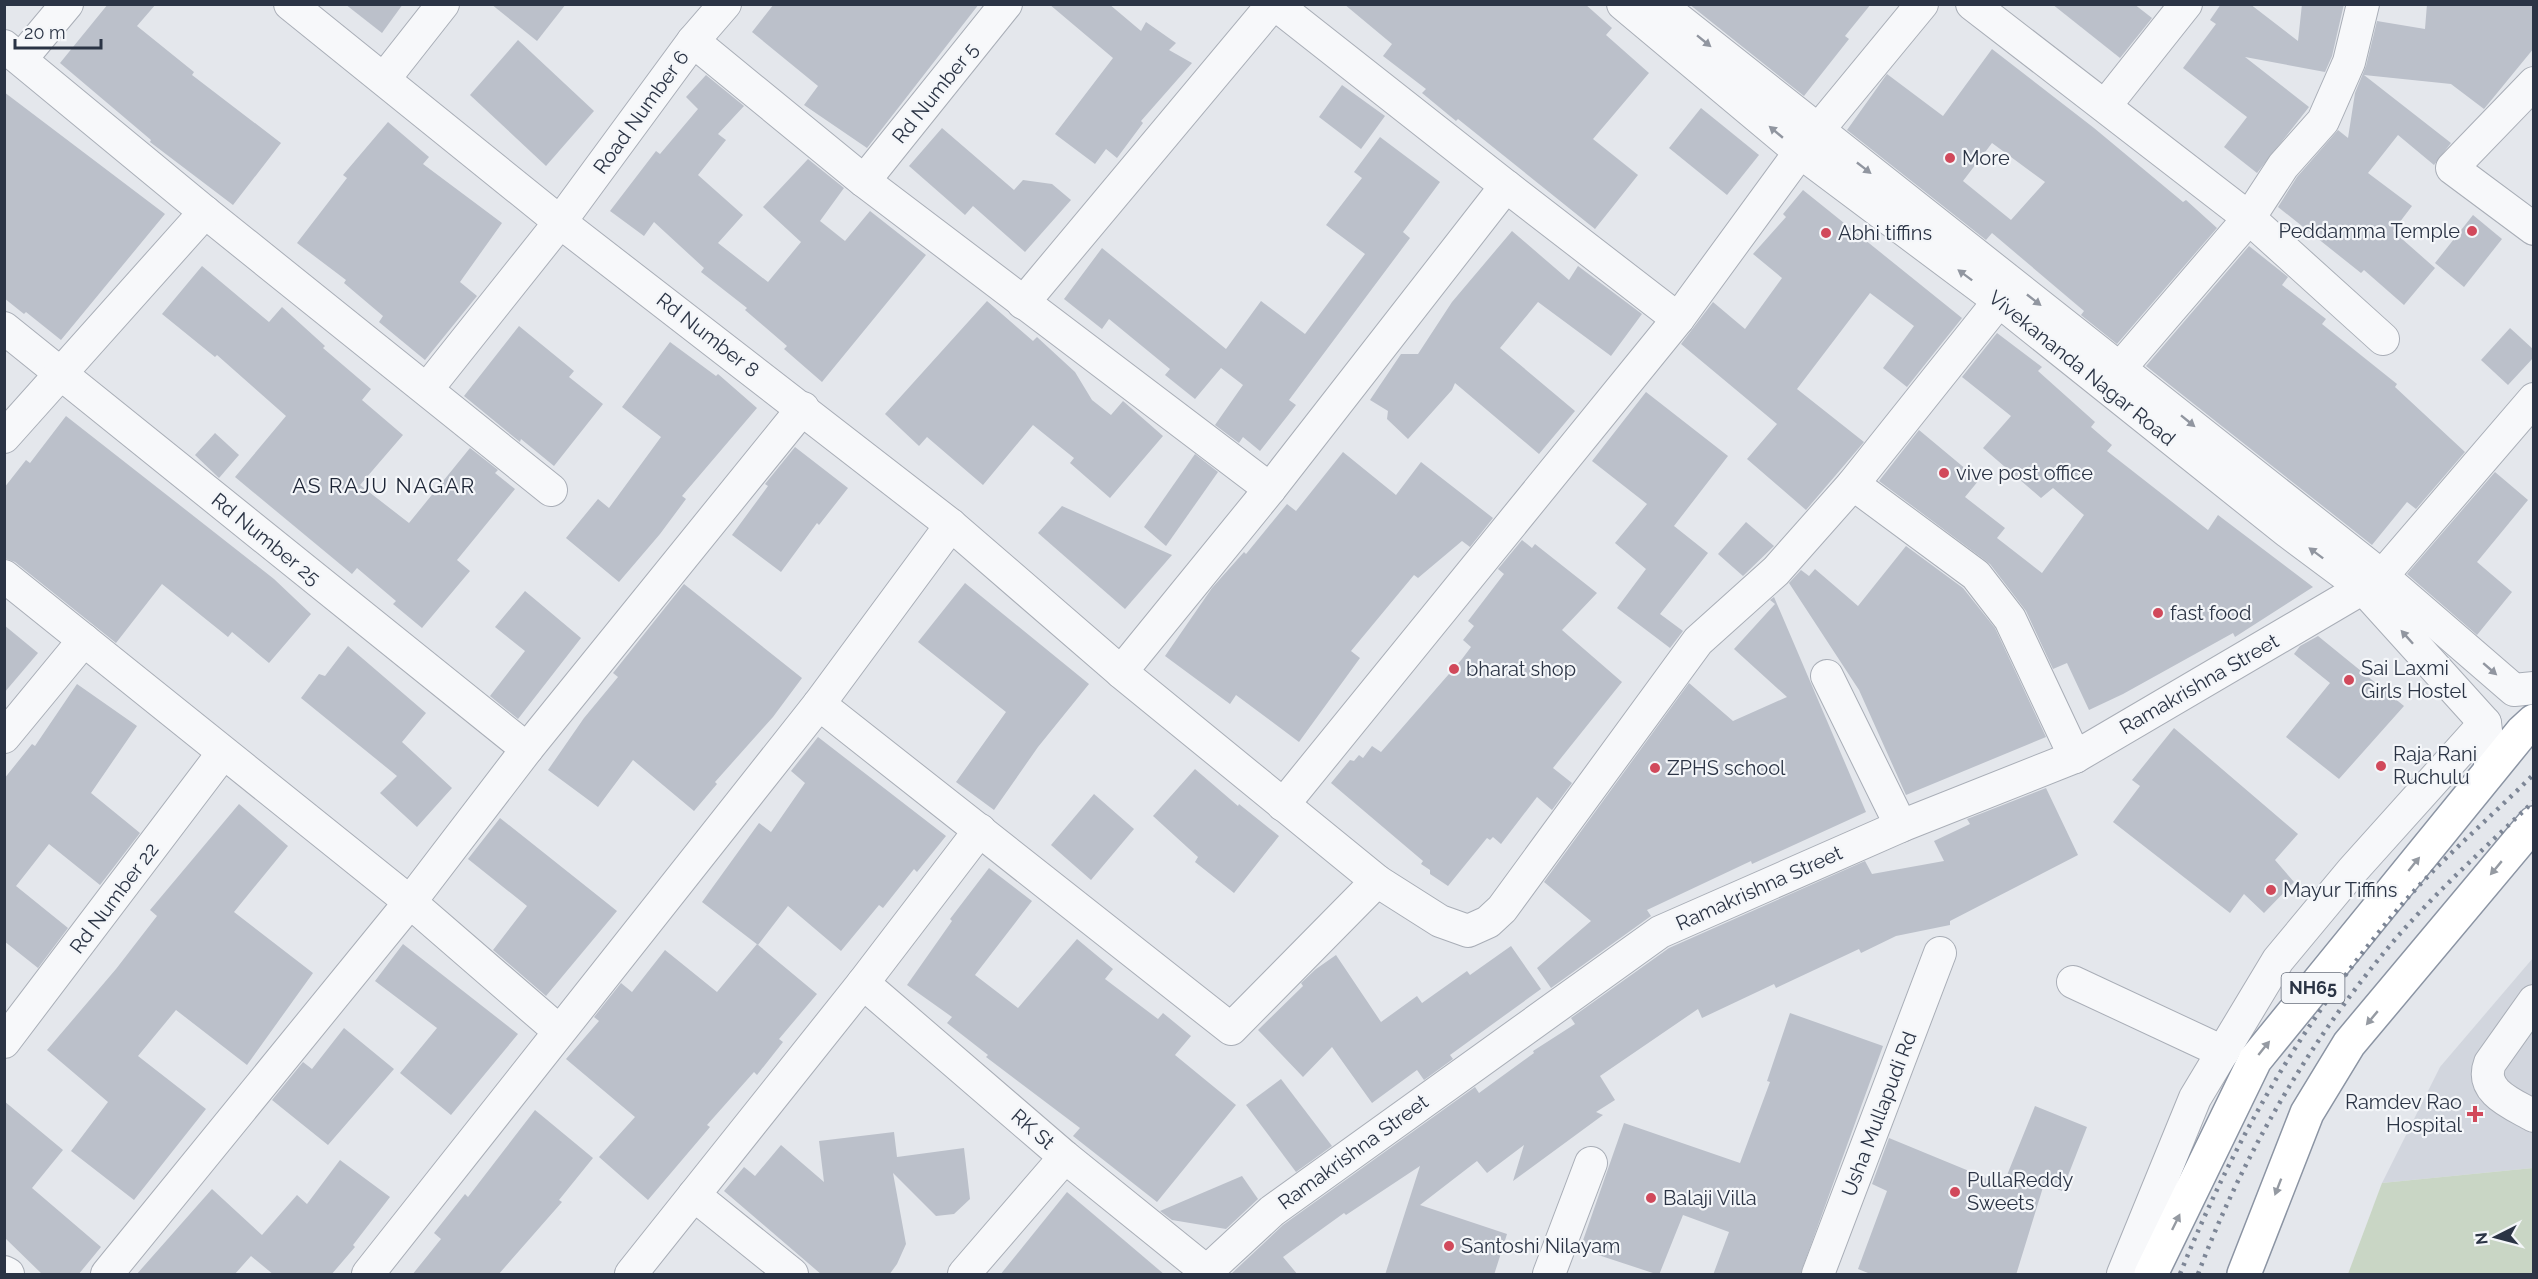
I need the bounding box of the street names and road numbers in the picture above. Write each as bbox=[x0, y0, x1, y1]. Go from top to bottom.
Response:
street label: Rd Number 5 bbox=[887, 38, 983, 148]
street label: Road Number 6 bbox=[588, 46, 694, 178]
street label: Vivekananda Nagar Road bbox=[1984, 285, 2180, 451]
street label: Rd Number 8 bbox=[652, 287, 764, 383]
street label: Rd Number 25 bbox=[207, 488, 325, 590]
street label: Ramakrishna Street bbox=[2115, 629, 2283, 739]
street label: Rd Number 22 bbox=[65, 838, 163, 958]
street label: Ramakrishna Street bbox=[1672, 840, 1846, 935]
road number: NH65 bbox=[2282, 973, 2344, 1003]
street label: Usha Mullapudi Rd bbox=[1836, 1028, 1922, 1200]
street label: Ramakrishna Street bbox=[1273, 1089, 1433, 1214]
street label: RK St bbox=[1006, 1104, 1060, 1154]

